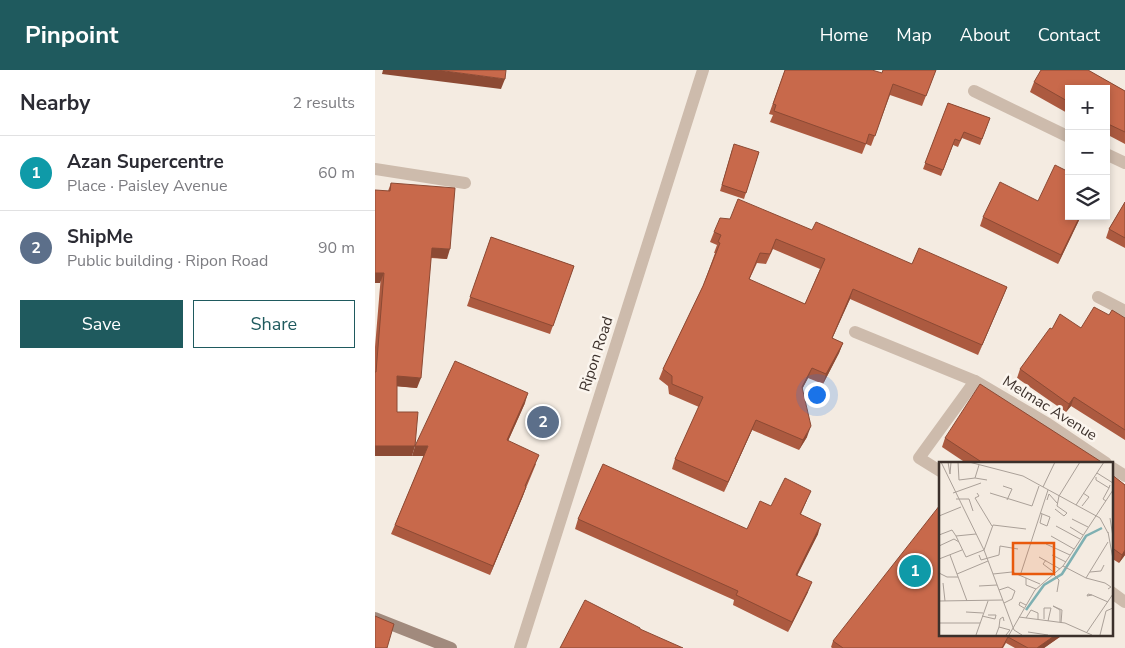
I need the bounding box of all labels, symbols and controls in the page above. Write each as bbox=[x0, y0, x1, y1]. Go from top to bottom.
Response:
text: Pinpoint bbox=[25, 19, 118, 51]
text: Home bbox=[820, 23, 868, 47]
text: Map bbox=[896, 23, 932, 47]
text: About bbox=[960, 23, 1010, 47]
text: Contact bbox=[1038, 23, 1100, 47]
map controls bbox=[1065, 85, 1110, 220]
button: + bbox=[1065, 85, 1110, 130]
text: Nearby bbox=[20, 89, 90, 117]
text: 2 results bbox=[293, 92, 355, 114]
button: − bbox=[1065, 130, 1110, 175]
text: Azan Supercentre bbox=[67, 149, 224, 175]
text: 1 bbox=[31, 162, 41, 184]
text: 60 m bbox=[318, 162, 355, 184]
text: Place · Paisley Avenue bbox=[67, 175, 227, 197]
button: layers bbox=[1065, 175, 1110, 220]
text: ShipMe bbox=[67, 224, 133, 250]
text: 2 bbox=[31, 237, 41, 259]
text: 90 m bbox=[318, 237, 355, 259]
text: Public building · Ripon Road bbox=[67, 250, 268, 272]
button: Save bbox=[20, 300, 183, 348]
button: Share bbox=[193, 300, 355, 348]
street label: Ripon Road bbox=[574, 314, 618, 394]
street label: Melmac Avenue bbox=[999, 371, 1101, 445]
your location bbox=[804, 382, 830, 408]
pin: 2 bbox=[527, 403, 559, 441]
inset map bbox=[939, 462, 1113, 636]
pin: 1 bbox=[899, 552, 931, 590]

